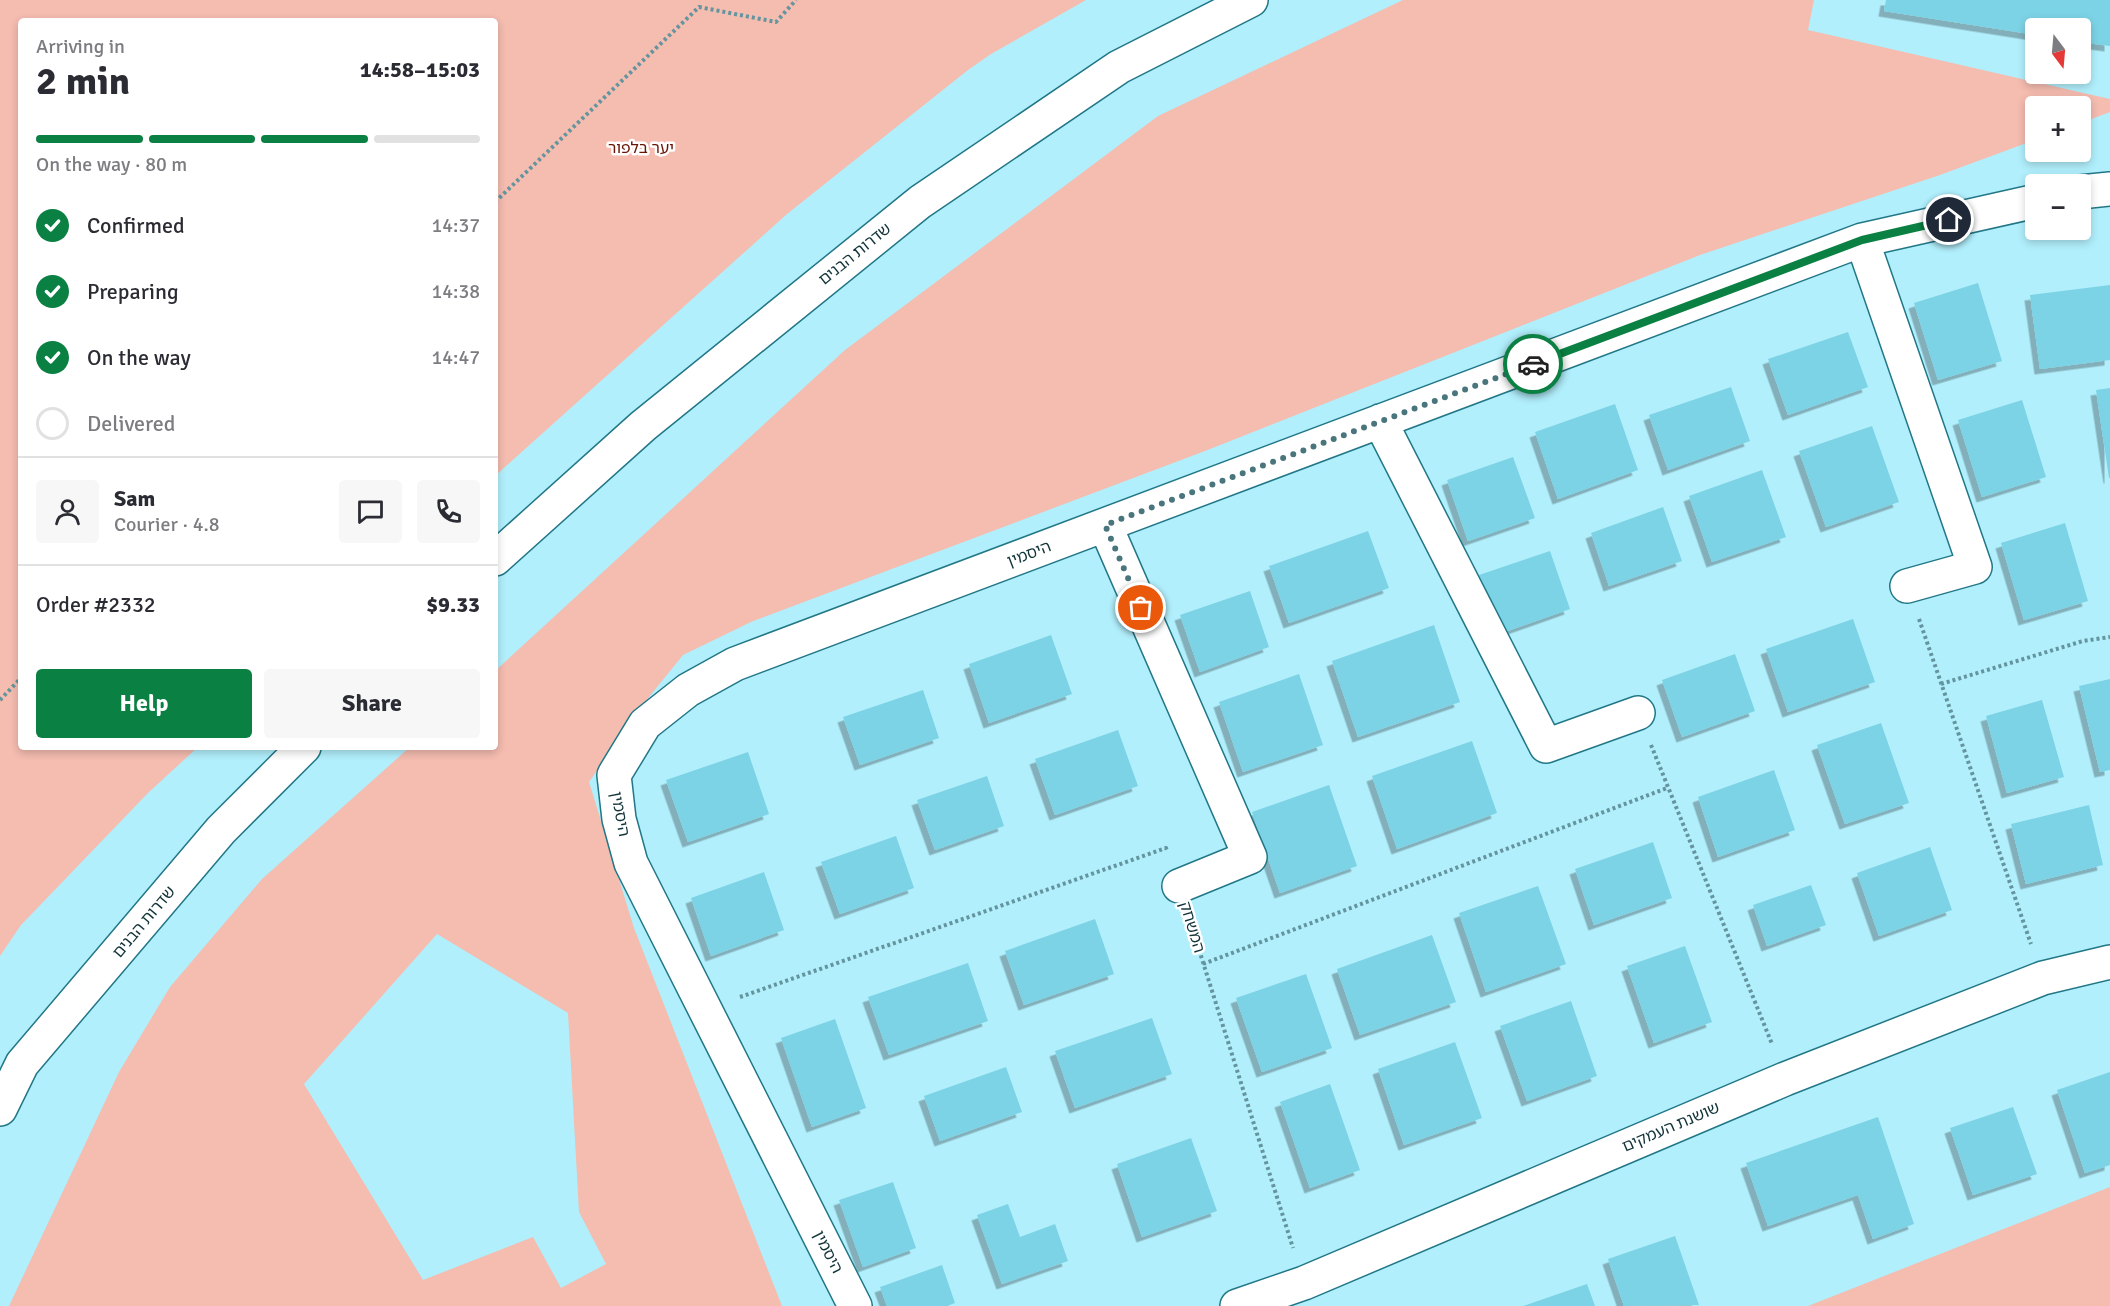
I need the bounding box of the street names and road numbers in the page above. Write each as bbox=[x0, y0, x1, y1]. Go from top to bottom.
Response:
street label: שדרות הבנים bbox=[815, 219, 895, 289]
street label: היסמין bbox=[1004, 537, 1054, 571]
street label: היסמין bbox=[606, 790, 634, 838]
street label: שדרות הבנים bbox=[108, 882, 180, 962]
street label: המשחק bbox=[1175, 899, 1209, 955]
street label: שושנת העמקים bbox=[1619, 1097, 1723, 1157]
street label: היסמין bbox=[809, 1227, 847, 1277]

